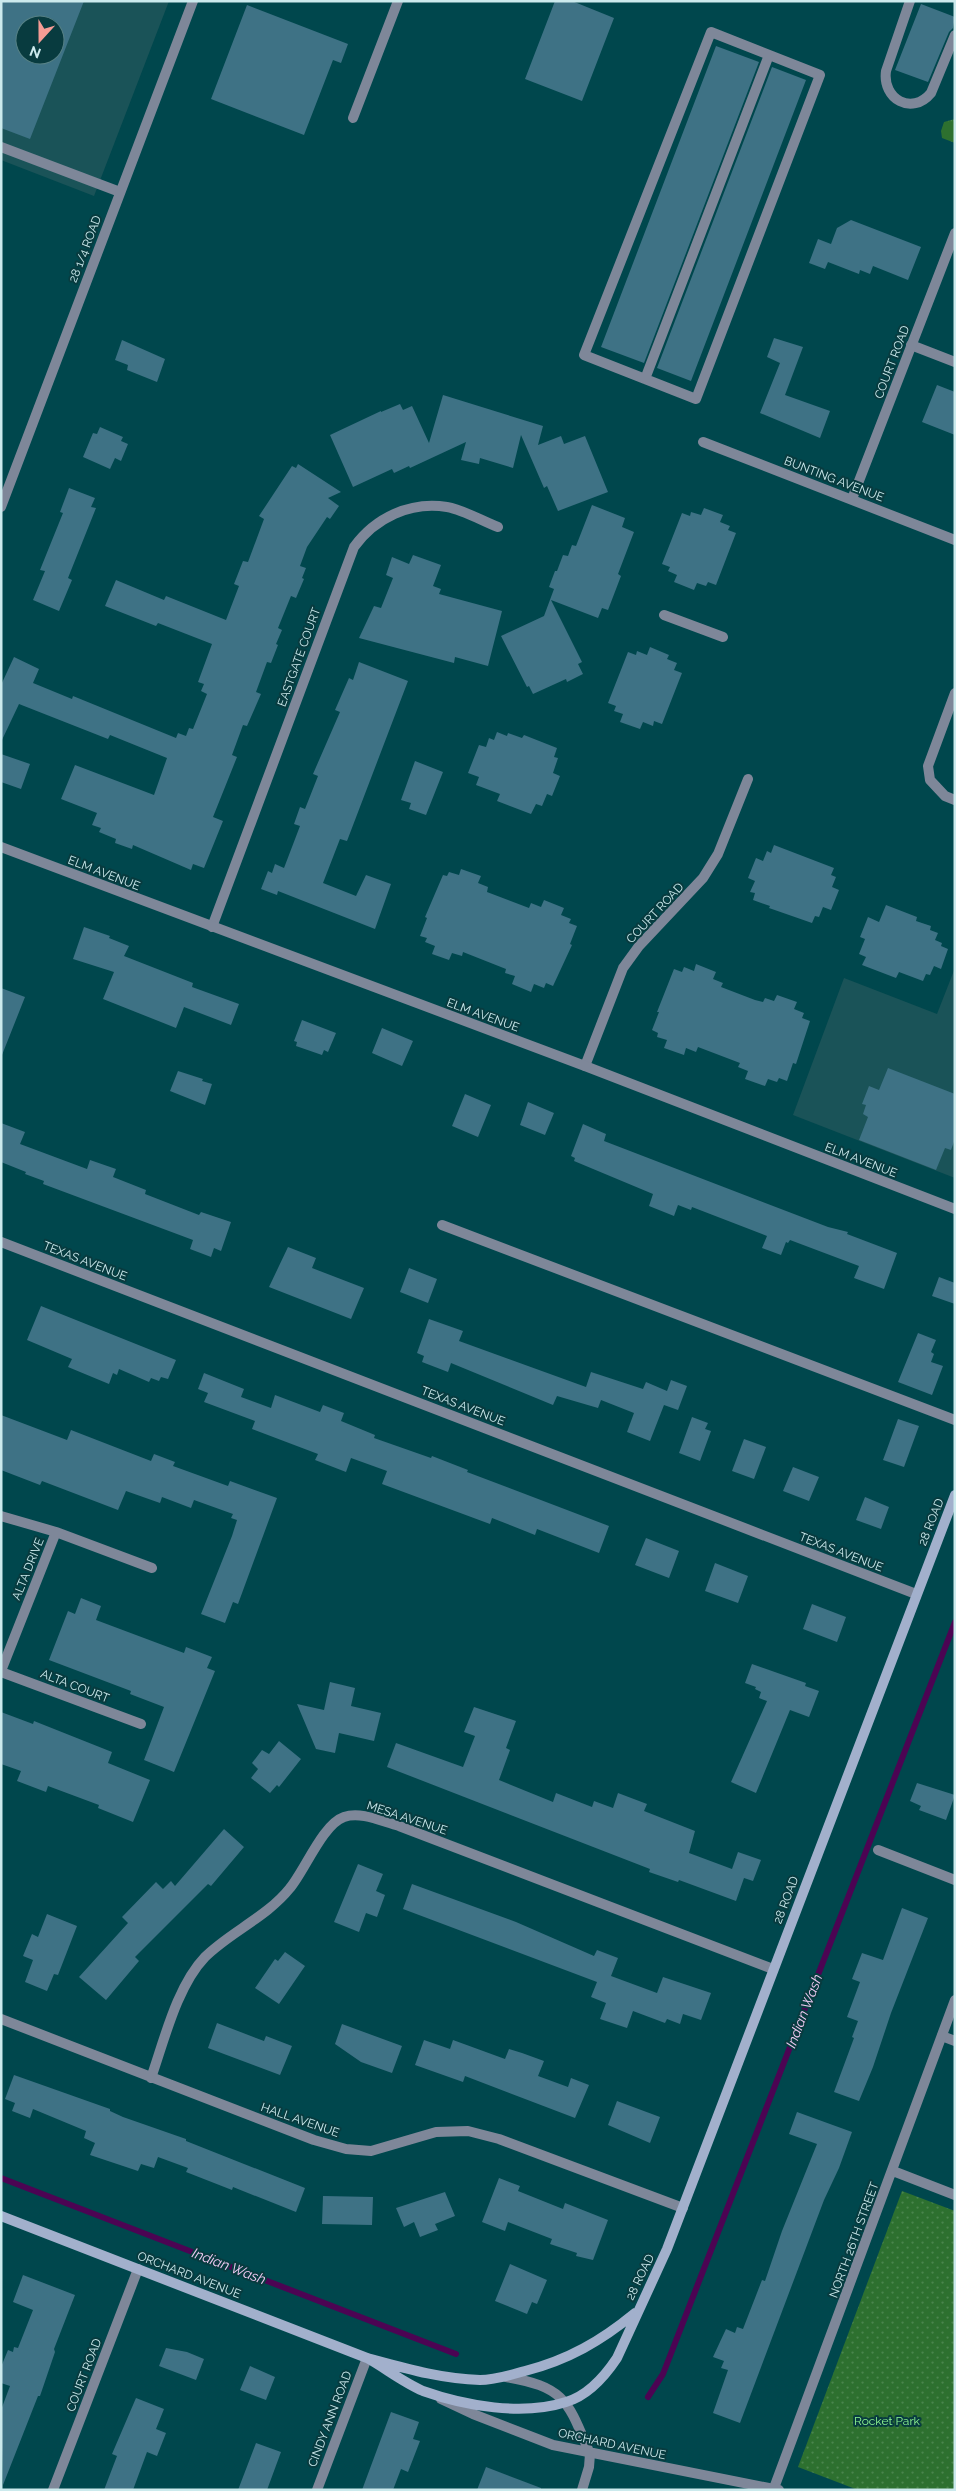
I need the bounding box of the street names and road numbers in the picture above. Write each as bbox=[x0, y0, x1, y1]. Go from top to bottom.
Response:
street label: 28 1/4 ROAD bbox=[66, 213, 104, 284]
street label: COURT ROAD bbox=[872, 323, 913, 401]
street label: BUNTING AVENUE bbox=[782, 454, 886, 504]
street label: EASTGATE COURT bbox=[275, 605, 324, 708]
street label: ELM AVENUE bbox=[66, 853, 142, 893]
street label: COURT ROAD bbox=[624, 880, 687, 946]
street label: ELM AVENUE bbox=[445, 995, 521, 1035]
street label: ELM AVENUE bbox=[823, 1140, 899, 1180]
street label: TEXAS AVENUE bbox=[41, 1239, 129, 1283]
street label: TEXAS AVENUE bbox=[419, 1384, 507, 1428]
street label: 28 ROAD bbox=[915, 1496, 947, 1548]
street label: TEXAS AVENUE bbox=[797, 1530, 885, 1574]
street label: ALTA DRIVE bbox=[9, 1536, 47, 1602]
street label: ALTA COURT bbox=[39, 1666, 112, 1706]
street label: MESA AVENUE bbox=[365, 1798, 449, 1838]
street label: 28 ROAD bbox=[771, 1874, 802, 1926]
street label: HALL AVENUE bbox=[259, 2100, 341, 2140]
street label: NORTH 26TH STREET bbox=[827, 2180, 882, 2300]
street label: ORCHARD AVENUE bbox=[135, 2249, 243, 2301]
street label: 28 ROAD bbox=[623, 2251, 657, 2302]
street label: COURT ROAD bbox=[64, 2336, 105, 2414]
street label: CINDY ANN ROAD bbox=[305, 2369, 355, 2469]
street label: ORCHARD AVENUE bbox=[557, 2426, 667, 2462]

